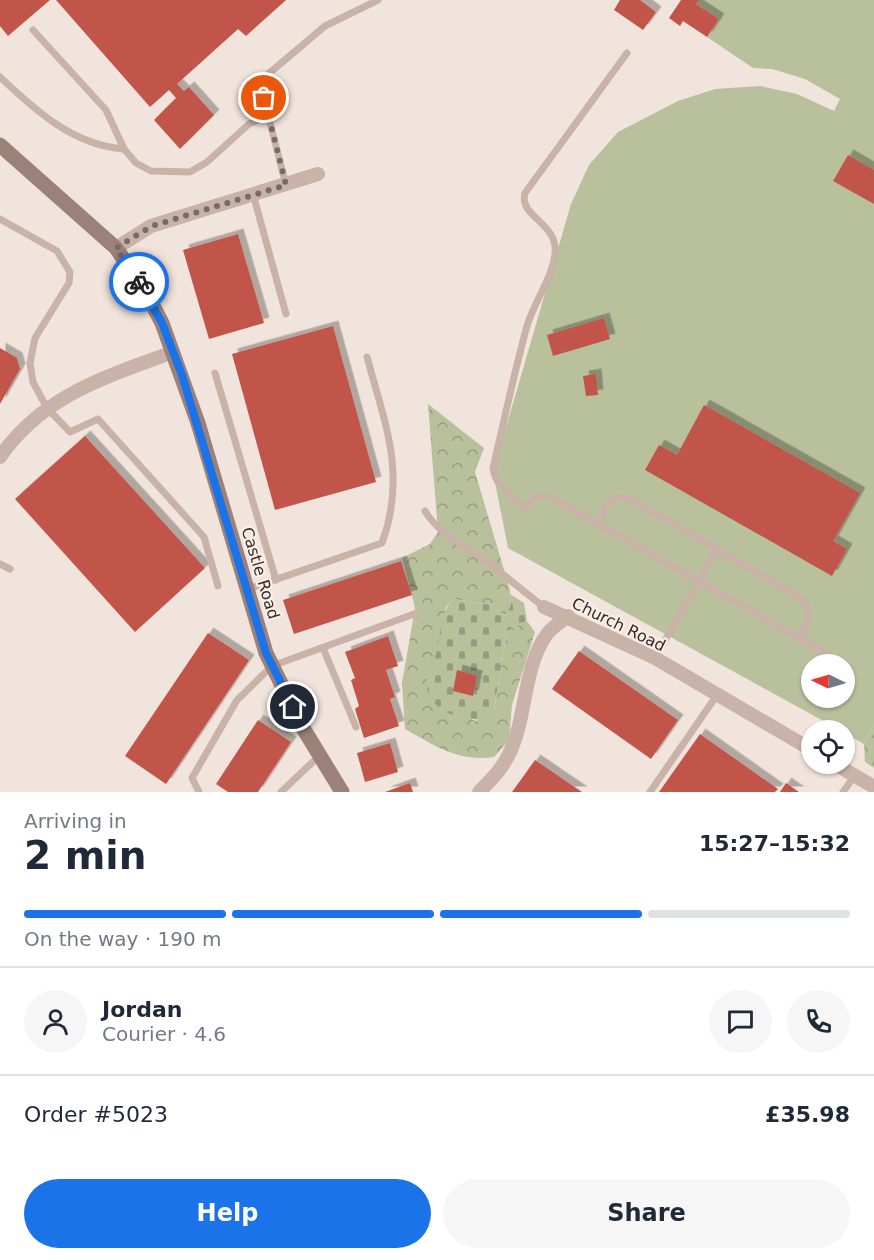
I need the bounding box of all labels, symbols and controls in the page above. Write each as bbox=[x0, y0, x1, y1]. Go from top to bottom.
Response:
pin bbox=[238, 72, 289, 123]
icon: bag bbox=[247, 81, 280, 114]
courier bbox=[109, 252, 169, 312]
icon: bike bbox=[123, 266, 156, 299]
street label: Castle Road bbox=[238, 525, 284, 621]
street label: Church Road bbox=[569, 594, 669, 655]
north arrow bbox=[801, 654, 855, 708]
map controls bbox=[801, 654, 855, 774]
pin bbox=[267, 681, 318, 732]
icon: home bbox=[276, 690, 309, 723]
button: locate bbox=[801, 720, 855, 774]
text: Arriving in bbox=[24, 809, 127, 833]
text: 15:27–15:32 bbox=[699, 831, 850, 856]
text: 2 min bbox=[24, 833, 146, 878]
text: On the way · 190 m bbox=[24, 927, 222, 951]
button: person bbox=[24, 990, 87, 1053]
button: chat bbox=[709, 990, 772, 1053]
button: phone bbox=[787, 990, 850, 1053]
text: Jordan bbox=[102, 997, 182, 1022]
text: Courier · 4.6 bbox=[102, 1022, 226, 1046]
text: Order #5023 bbox=[24, 1102, 168, 1127]
text: £35.98 bbox=[765, 1102, 850, 1127]
button: Help bbox=[24, 1179, 431, 1248]
button: Share bbox=[443, 1179, 850, 1248]

